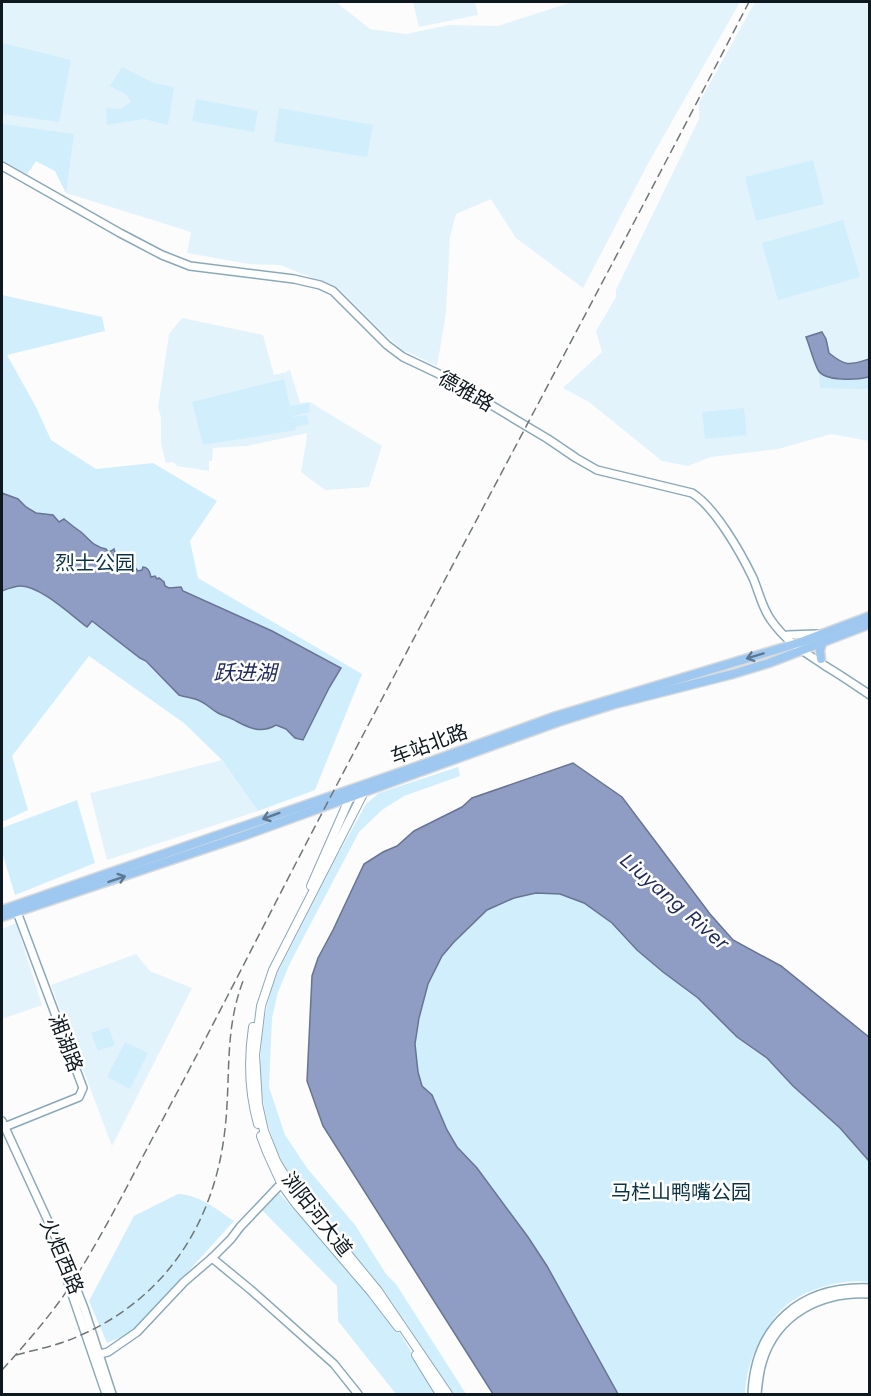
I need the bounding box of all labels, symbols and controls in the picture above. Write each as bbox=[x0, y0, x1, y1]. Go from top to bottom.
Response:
street label: 德雅路 bbox=[434, 366, 498, 416]
park label: 烈士公园 bbox=[55, 551, 135, 575]
one-way arrow bbox=[746, 652, 765, 663]
water label: 跃进湖 bbox=[214, 660, 279, 685]
street label: 车站北路 bbox=[387, 719, 471, 769]
one-way arrow bbox=[262, 812, 281, 823]
water label: Liuyang River bbox=[615, 847, 735, 956]
one-way arrow bbox=[107, 872, 126, 883]
street label: 湘湖路 bbox=[44, 1011, 88, 1075]
street label: 浏阳河大道 bbox=[277, 1167, 357, 1261]
park label: 马栏山鸭嘴公园 bbox=[611, 1180, 751, 1204]
street label: 火炬西路 bbox=[35, 1214, 89, 1298]

